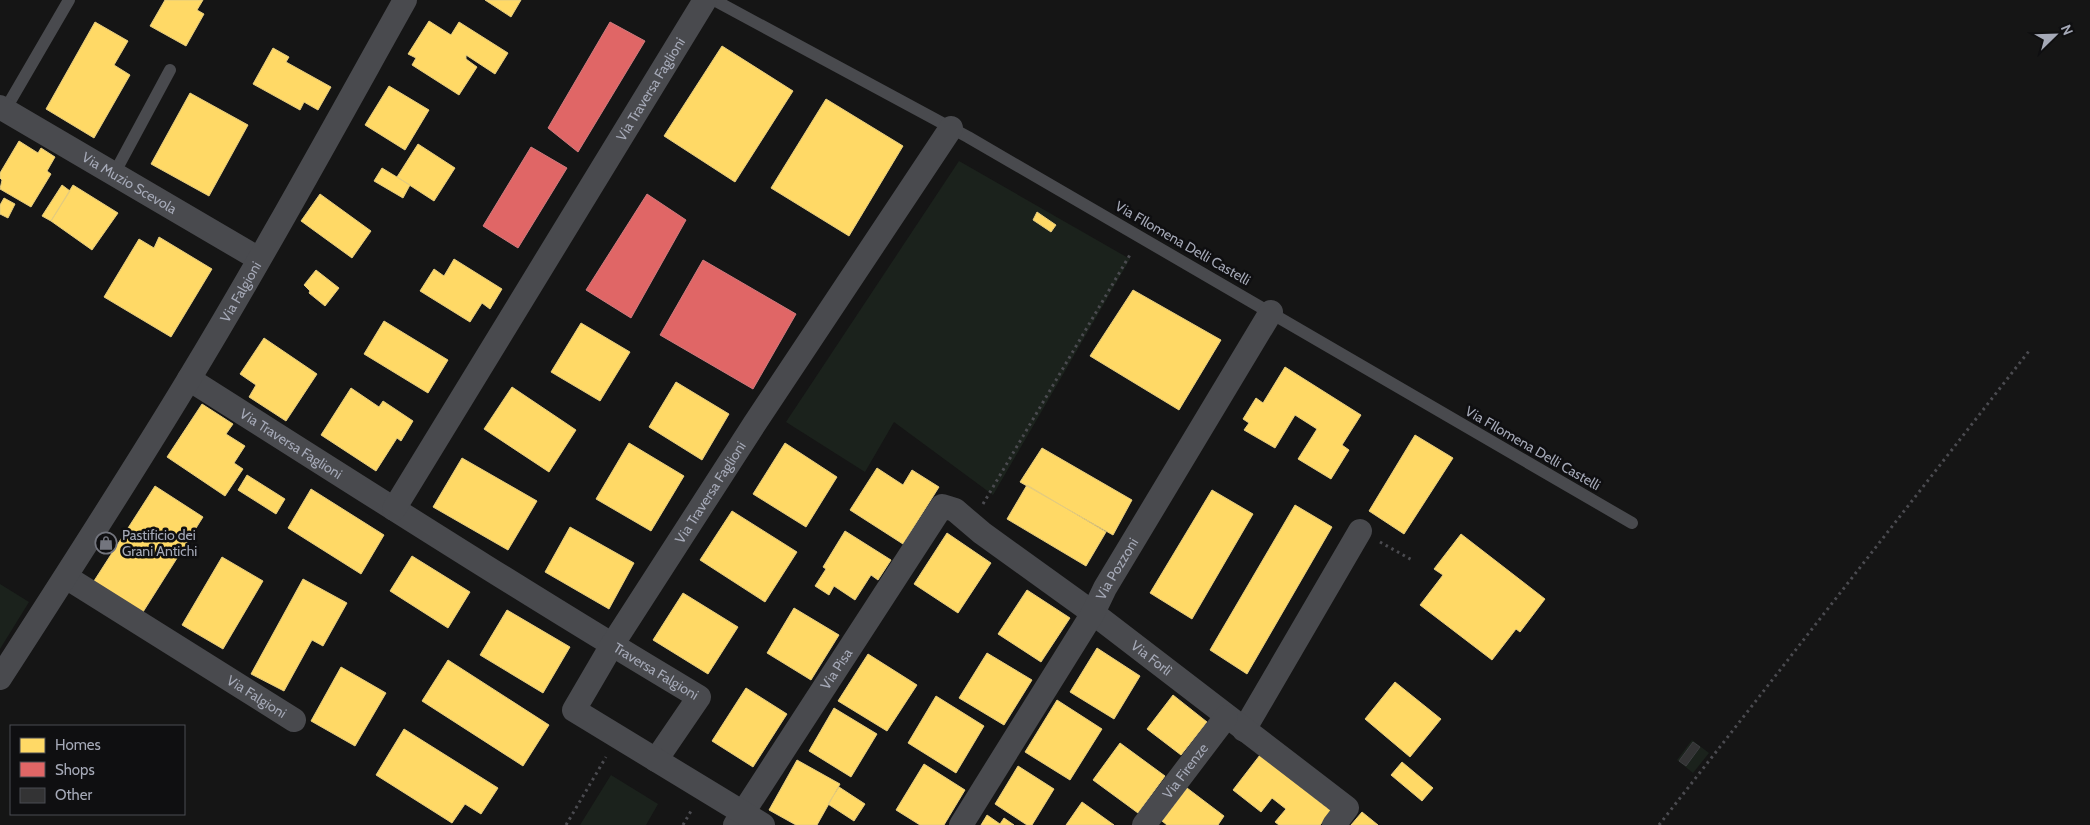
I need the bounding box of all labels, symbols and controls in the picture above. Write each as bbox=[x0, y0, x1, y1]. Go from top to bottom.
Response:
north arrow bbox=[2030, 10, 2080, 60]
text: N bbox=[2057, 22, 2077, 38]
street label: Via Traversa Faglioni bbox=[612, 34, 689, 144]
street label: Via Muzio Scevola bbox=[79, 148, 180, 218]
street label: Via FIlomena Delli Castelli bbox=[1112, 197, 1254, 289]
street label: Via Falgioni bbox=[216, 258, 265, 326]
street label: Via FIlomena Delli Castelli bbox=[1462, 402, 1604, 494]
street label: Via Traversa Faglioni bbox=[236, 405, 346, 483]
street label: Via Traversa Faglioni bbox=[671, 438, 750, 547]
place label: Pastificio dei Grani Antichi bbox=[122, 526, 197, 560]
shop icon: Pastificio dei Grani Antichi bbox=[94, 531, 118, 555]
street label: Via Pozzoni bbox=[1092, 534, 1142, 603]
street label: Via Forlì bbox=[1127, 636, 1176, 679]
street label: Traversa Falgioni bbox=[610, 639, 702, 704]
street label: Via Pisa bbox=[816, 645, 856, 693]
street label: Via Falgioni bbox=[223, 671, 290, 722]
legend bbox=[10, 725, 185, 815]
text: Homes bbox=[55, 736, 101, 754]
street label: Via Firenze bbox=[1158, 739, 1212, 802]
text: Shops bbox=[55, 761, 95, 779]
text: Other bbox=[55, 786, 92, 804]

